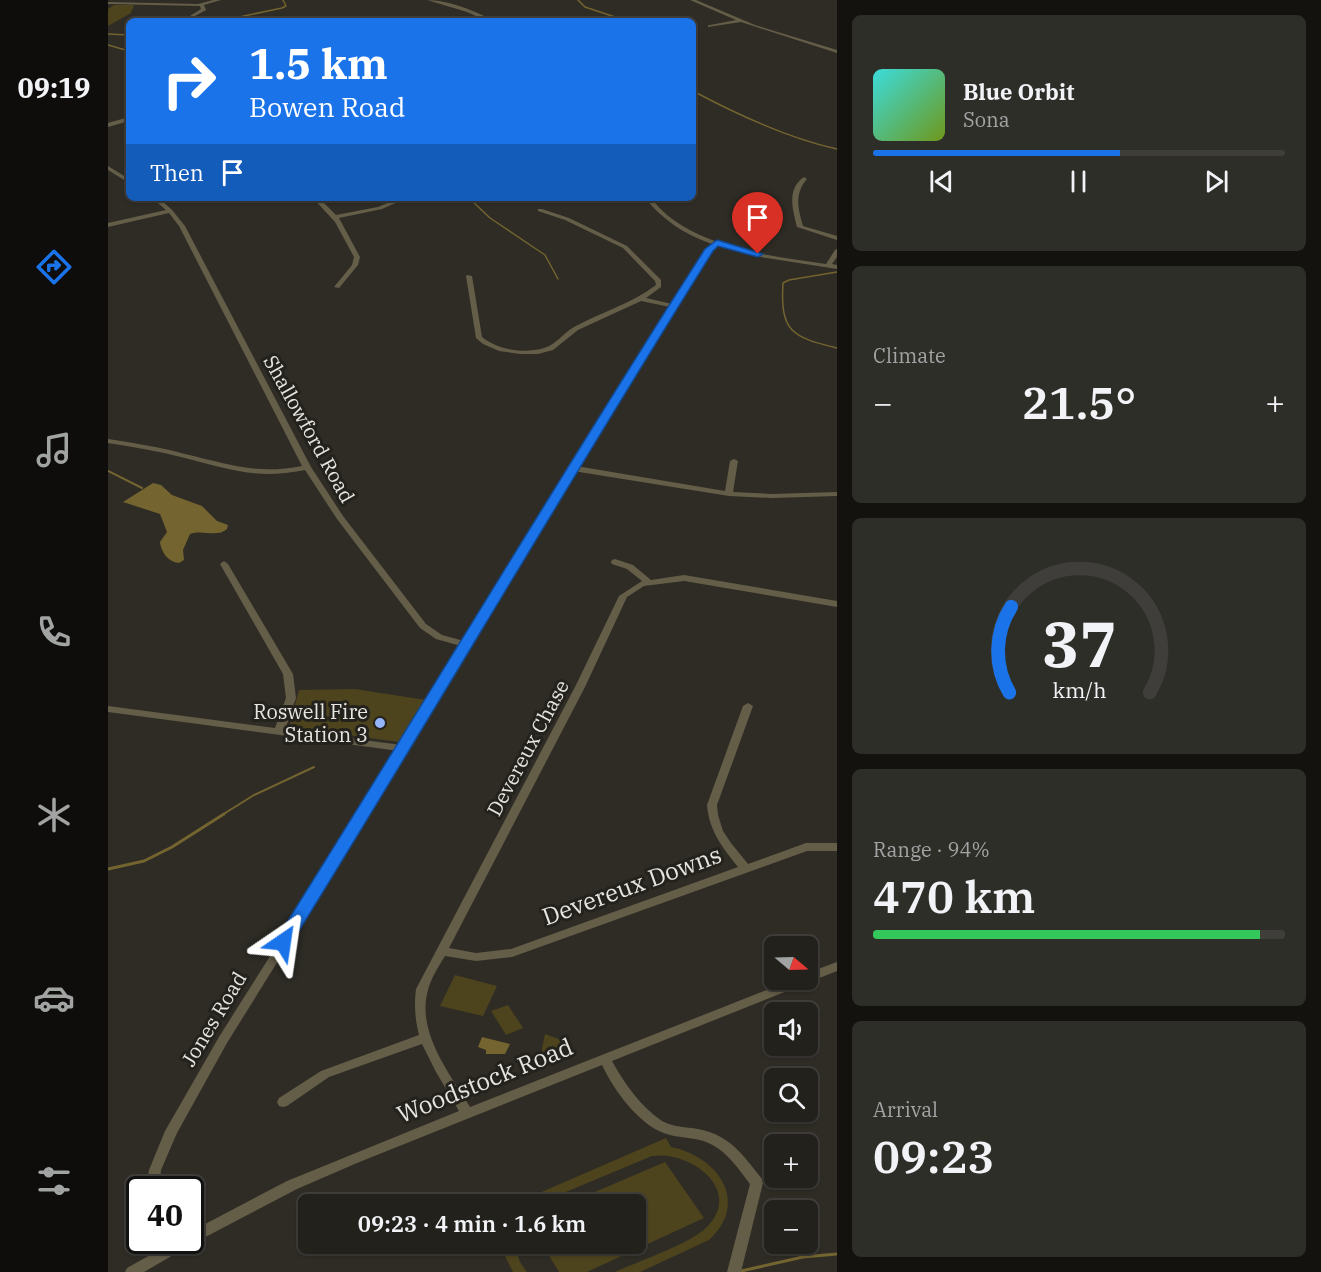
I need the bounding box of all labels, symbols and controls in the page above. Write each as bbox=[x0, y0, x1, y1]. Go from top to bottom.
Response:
text: 1.5 km bbox=[249, 36, 388, 91]
icon: right bbox=[150, 42, 228, 120]
text: 09:19 bbox=[18, 70, 90, 105]
text: Blue Orbit bbox=[963, 77, 1074, 106]
text: Bowen Road bbox=[249, 89, 405, 124]
text: Sona bbox=[963, 106, 1010, 133]
icon: arrive bbox=[216, 156, 249, 189]
text: Then bbox=[150, 158, 204, 187]
icon: previous bbox=[925, 165, 958, 198]
icon: pause bbox=[1062, 165, 1095, 198]
icon: next bbox=[1200, 165, 1233, 198]
pin bbox=[732, 192, 783, 254]
icon: arrive bbox=[741, 201, 774, 234]
icon: directions bbox=[33, 246, 75, 288]
text: Climate bbox=[873, 342, 946, 369]
street label: Shallowford Road bbox=[258, 350, 361, 508]
text: 21.5° bbox=[1022, 373, 1136, 431]
text: − bbox=[873, 381, 893, 424]
text: + bbox=[1265, 381, 1285, 424]
icon: music bbox=[33, 429, 75, 471]
text: 37 bbox=[1042, 603, 1116, 684]
icon: phone bbox=[33, 611, 75, 653]
street label: Devereux Chase bbox=[480, 675, 575, 821]
text: km/h bbox=[1052, 676, 1106, 704]
place label: Roswell Fire Station 3 bbox=[253, 698, 368, 748]
marker: Roswell Fire Station 3 bbox=[373, 716, 387, 730]
icon: climate bbox=[33, 794, 75, 836]
text: Range · 94% bbox=[873, 836, 990, 863]
street label: Devereux Downs bbox=[538, 838, 726, 932]
text: 470 km bbox=[873, 867, 1035, 925]
position arrow bbox=[251, 910, 315, 974]
north arrow bbox=[764, 936, 818, 990]
map controls bbox=[764, 936, 818, 1254]
street label: Jones Road bbox=[175, 966, 252, 1071]
icon: car bbox=[33, 977, 75, 1019]
button: sound bbox=[764, 1002, 818, 1056]
street label: Woodstock Road bbox=[392, 1030, 577, 1130]
button: search bbox=[764, 1068, 818, 1122]
text: Arrival bbox=[873, 1096, 938, 1123]
text: 09:23 bbox=[873, 1127, 994, 1185]
button: + bbox=[764, 1134, 818, 1188]
icon: filters bbox=[33, 1160, 75, 1202]
speed limit sign: 40 bbox=[126, 1176, 204, 1254]
button: − bbox=[764, 1200, 818, 1254]
text: 09:23 · 4 min · 1.6 km bbox=[358, 1209, 586, 1238]

